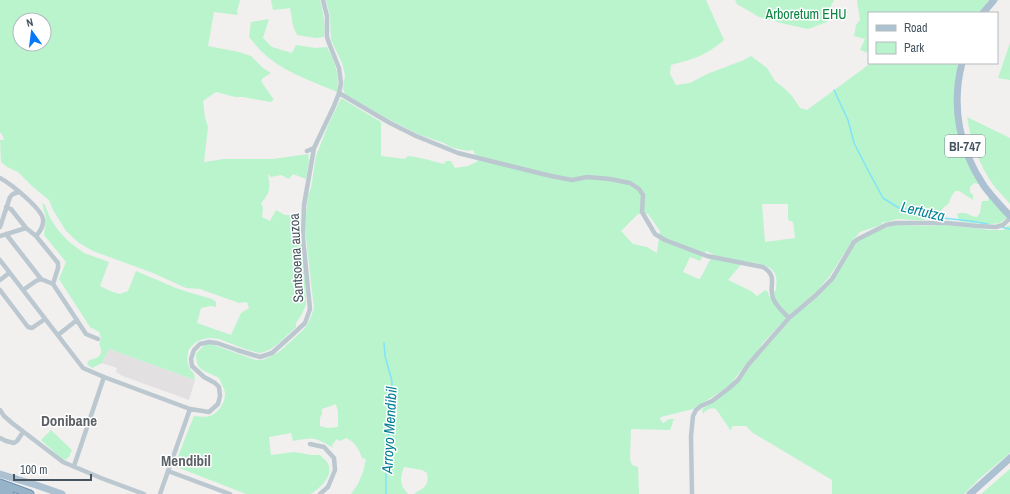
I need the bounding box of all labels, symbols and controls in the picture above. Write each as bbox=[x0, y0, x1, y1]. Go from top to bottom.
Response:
park label: Arboretum EHU bbox=[764, 5, 847, 23]
north arrow bbox=[12, 12, 52, 52]
legend bbox=[868, 12, 998, 64]
text: N bbox=[25, 15, 34, 30]
text: Road bbox=[904, 20, 928, 36]
text: Park bbox=[904, 40, 924, 56]
road number: BI-747 bbox=[945, 135, 985, 157]
water label: Lertutza bbox=[899, 196, 947, 226]
street label: Santsoena auzoa bbox=[285, 212, 307, 303]
water label: Arroyo Mendibil bbox=[376, 386, 402, 475]
district label: Donibane bbox=[41, 410, 97, 431]
district label: Mendibil bbox=[161, 450, 211, 471]
scale bar bbox=[14, 456, 91, 482]
text: 100 m bbox=[20, 462, 47, 478]

